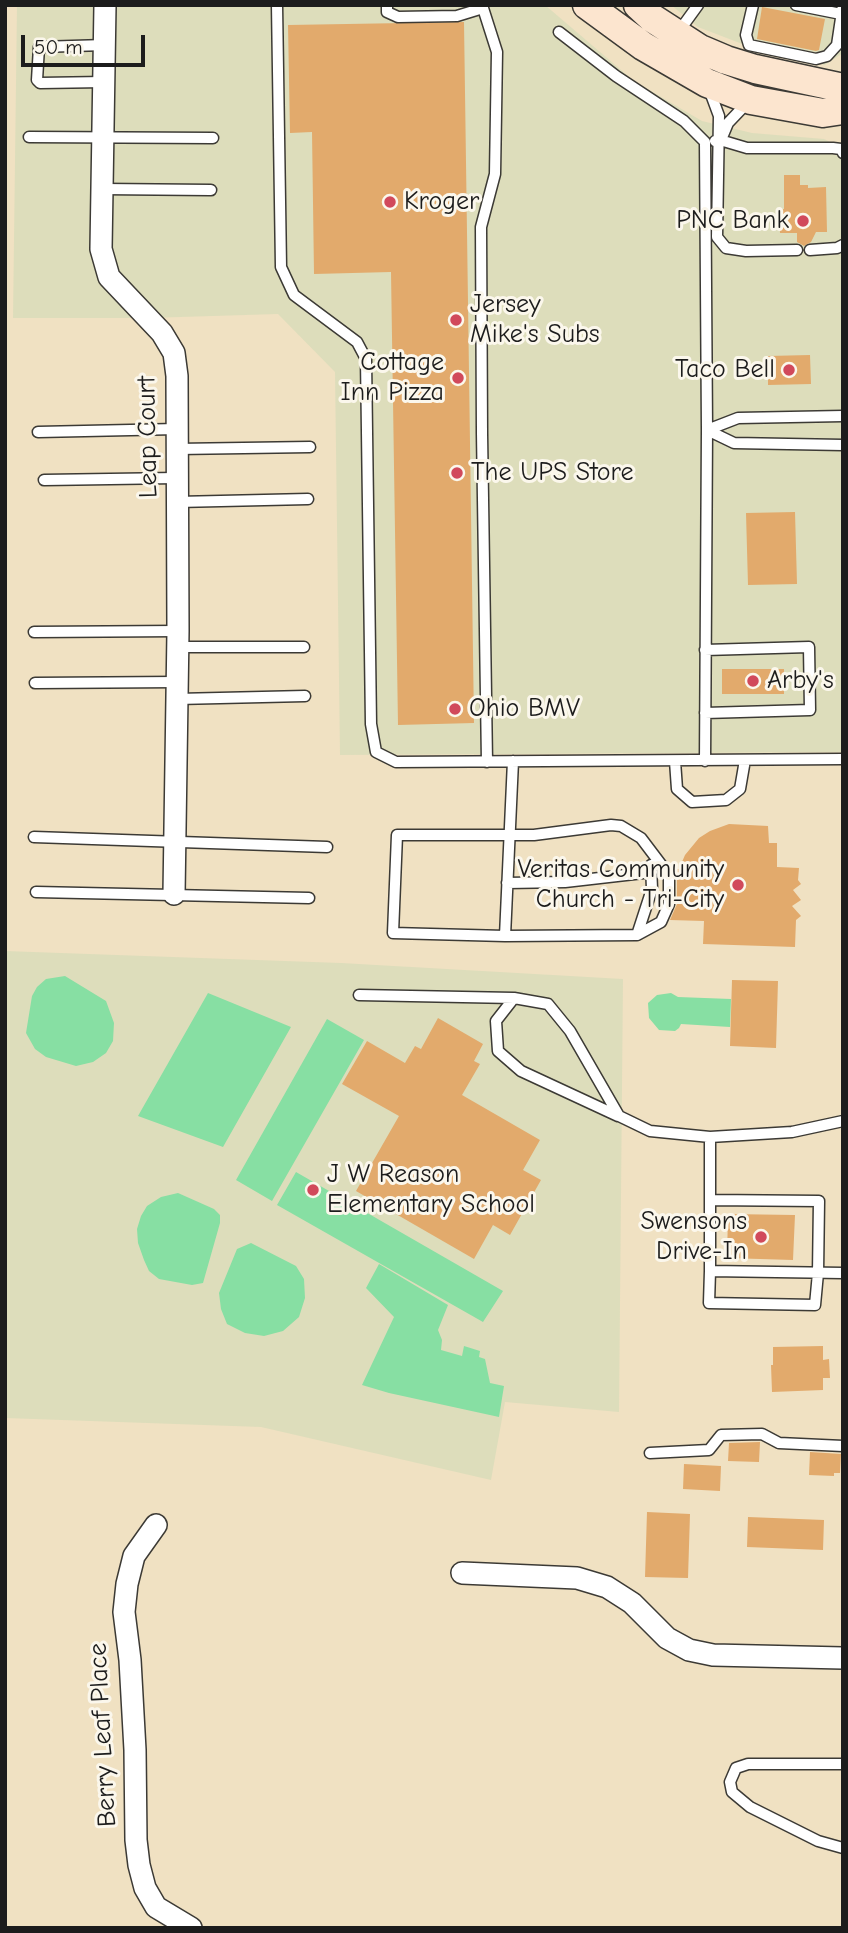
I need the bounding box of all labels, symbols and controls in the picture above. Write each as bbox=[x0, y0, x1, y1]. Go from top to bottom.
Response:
scale bar bbox=[24, 21, 149, 65]
text: 50 m bbox=[34, 35, 83, 59]
place label: Kroger bbox=[404, 186, 479, 218]
marker: Kroger bbox=[382, 194, 398, 210]
place label: PNC Bank bbox=[676, 205, 789, 237]
marker: PNC Bank bbox=[795, 213, 811, 229]
place label: Jersey Mike's Subs bbox=[470, 289, 600, 350]
marker: Jersey Mike's Subs bbox=[448, 312, 464, 328]
place label: Cottage Inn Pizza bbox=[341, 347, 444, 408]
place label: Taco Bell bbox=[675, 354, 775, 386]
marker: Taco Bell bbox=[781, 362, 797, 378]
marker: Cottage Inn Pizza bbox=[450, 370, 466, 386]
street label: Leap Court bbox=[131, 376, 165, 498]
place label: The UPS Store bbox=[471, 457, 633, 489]
marker: The UPS Store bbox=[449, 465, 465, 481]
place label: Arby's bbox=[767, 665, 834, 697]
marker: Arby's bbox=[745, 673, 761, 689]
place label: Ohio BMV bbox=[469, 693, 580, 725]
marker: Ohio BMV bbox=[447, 701, 463, 717]
place label: Veritas Community Church - Tri-City bbox=[517, 854, 724, 916]
marker: Veritas Community Church - Tri-City bbox=[730, 877, 746, 893]
place label: J W Reason Elementary School bbox=[327, 1159, 535, 1220]
marker: J W Reason Elementary School bbox=[305, 1182, 321, 1198]
place label: Swensons Drive-In bbox=[640, 1206, 747, 1268]
marker: Swensons Drive-In bbox=[753, 1229, 769, 1245]
street label: Berry Leaf Place bbox=[83, 1642, 123, 1828]

